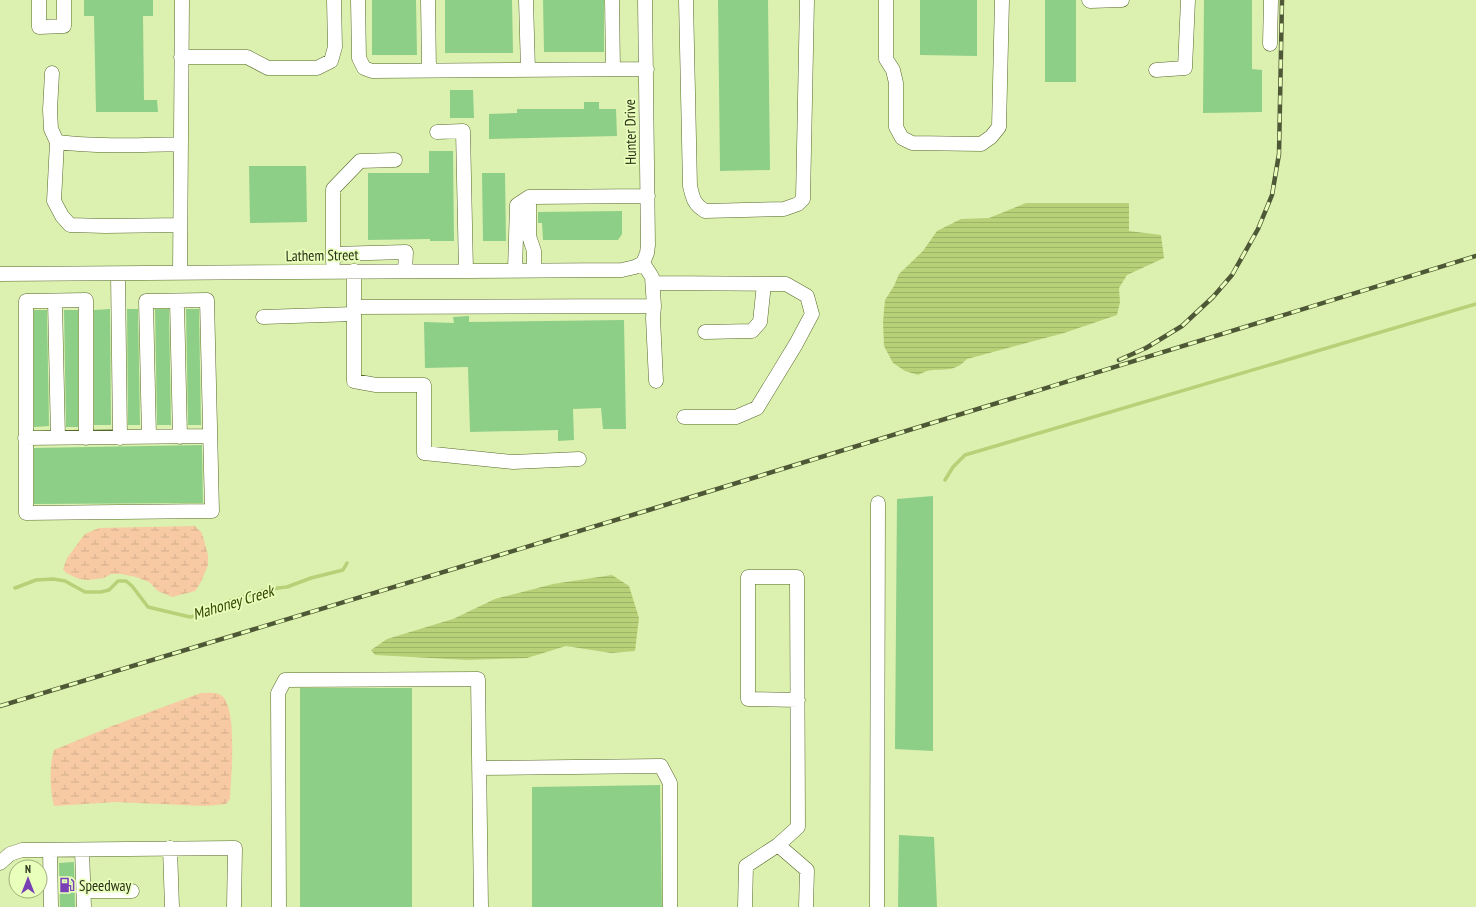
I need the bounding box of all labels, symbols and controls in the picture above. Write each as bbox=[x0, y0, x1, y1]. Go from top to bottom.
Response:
street label: Hunter Drive bbox=[620, 99, 640, 165]
street label: Lathem Street bbox=[285, 245, 359, 265]
water label: Mahoney Creek bbox=[190, 580, 278, 624]
north arrow bbox=[8, 859, 48, 899]
text: N bbox=[25, 862, 31, 876]
fuel station icon: Speedway bbox=[58, 876, 76, 894]
place label: Speedway bbox=[79, 876, 132, 895]

